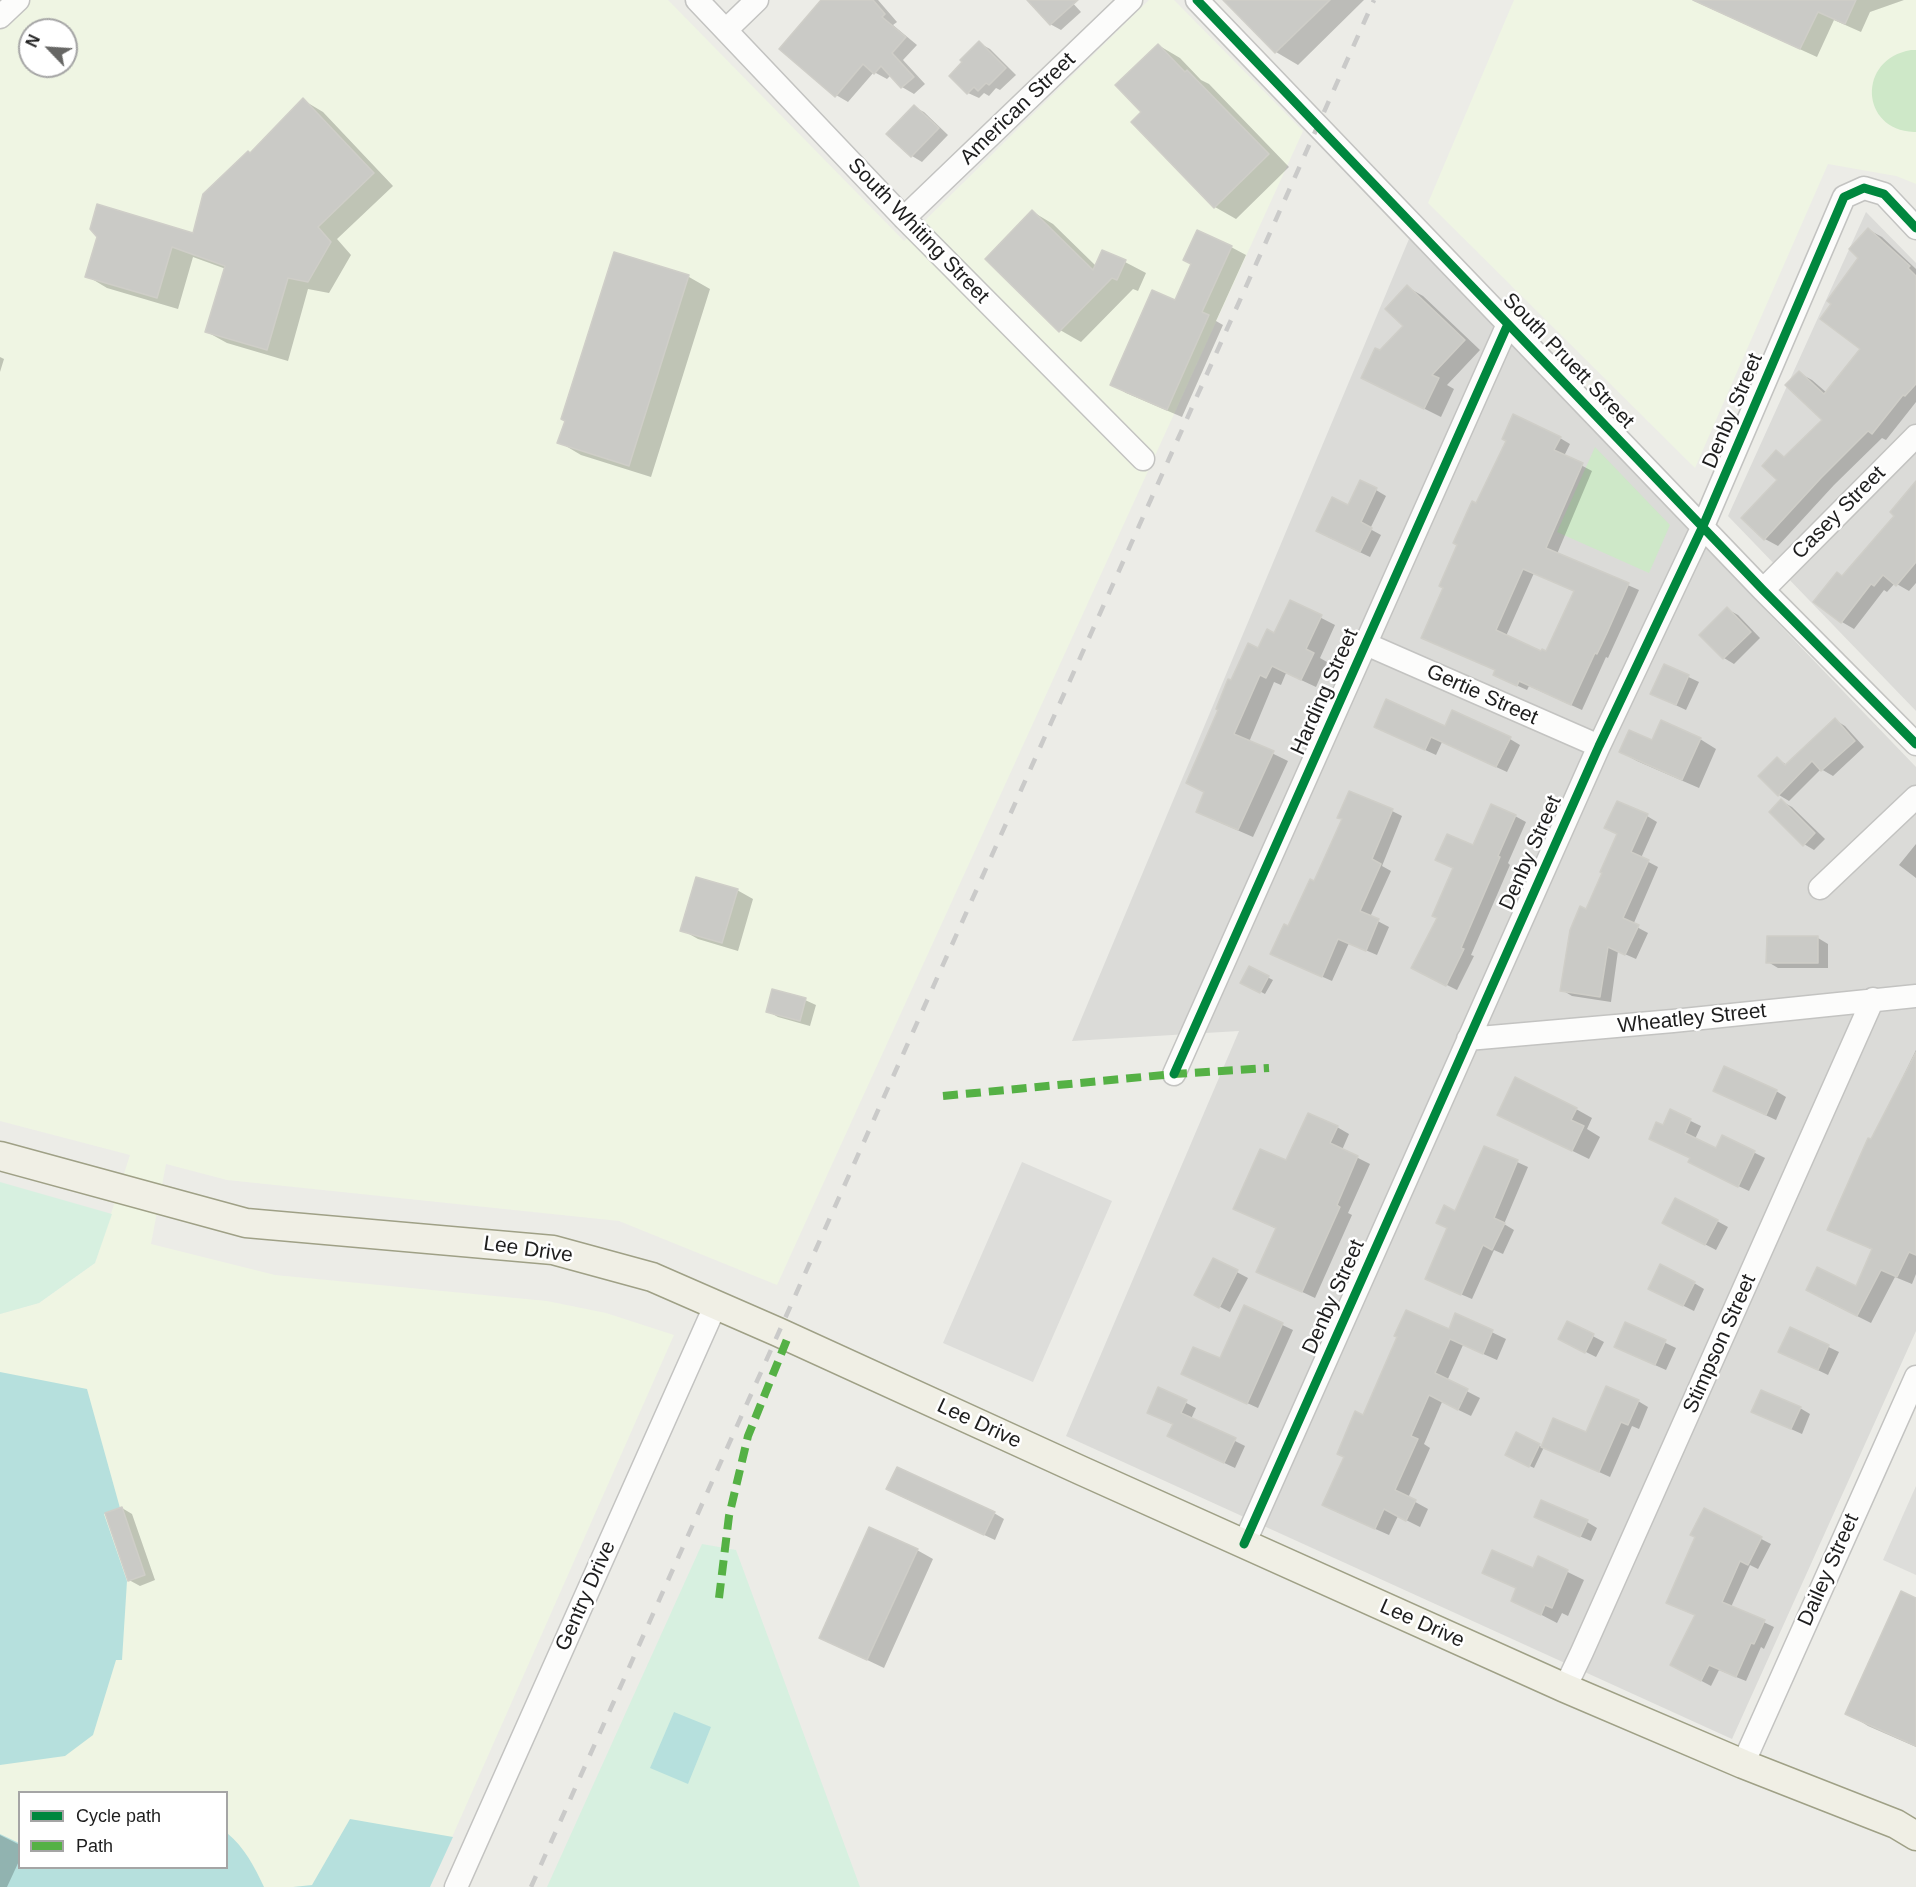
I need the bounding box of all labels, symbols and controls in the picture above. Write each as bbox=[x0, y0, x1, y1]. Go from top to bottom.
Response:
north arrow bbox=[18, 18, 78, 78]
text: N bbox=[23, 32, 43, 50]
street label: American Street bbox=[955, 48, 1081, 170]
street label: South Whiting Street bbox=[842, 153, 994, 309]
street label: South Pruett Street bbox=[1497, 288, 1639, 434]
street label: Denby Street bbox=[1697, 350, 1769, 472]
street label: Casey Street bbox=[1787, 461, 1891, 565]
street label: Harding Street bbox=[1286, 625, 1364, 759]
street label: Gertie Street bbox=[1422, 659, 1542, 731]
street label: Denby Street bbox=[1495, 792, 1567, 914]
street label: Wheatley Street bbox=[1616, 999, 1768, 1039]
street label: Lee Drive bbox=[482, 1231, 574, 1269]
street label: Denby Street bbox=[1298, 1236, 1370, 1358]
street label: Stimpson Street bbox=[1678, 1271, 1762, 1417]
street label: Lee Drive bbox=[933, 1394, 1025, 1454]
street label: Dailey Street bbox=[1793, 1510, 1865, 1630]
street label: Gentry Drive bbox=[551, 1537, 621, 1655]
street label: Lee Drive bbox=[1376, 1594, 1468, 1654]
legend bbox=[18, 1791, 228, 1869]
text: Cycle path bbox=[76, 1806, 161, 1826]
text: Path bbox=[76, 1836, 113, 1856]

